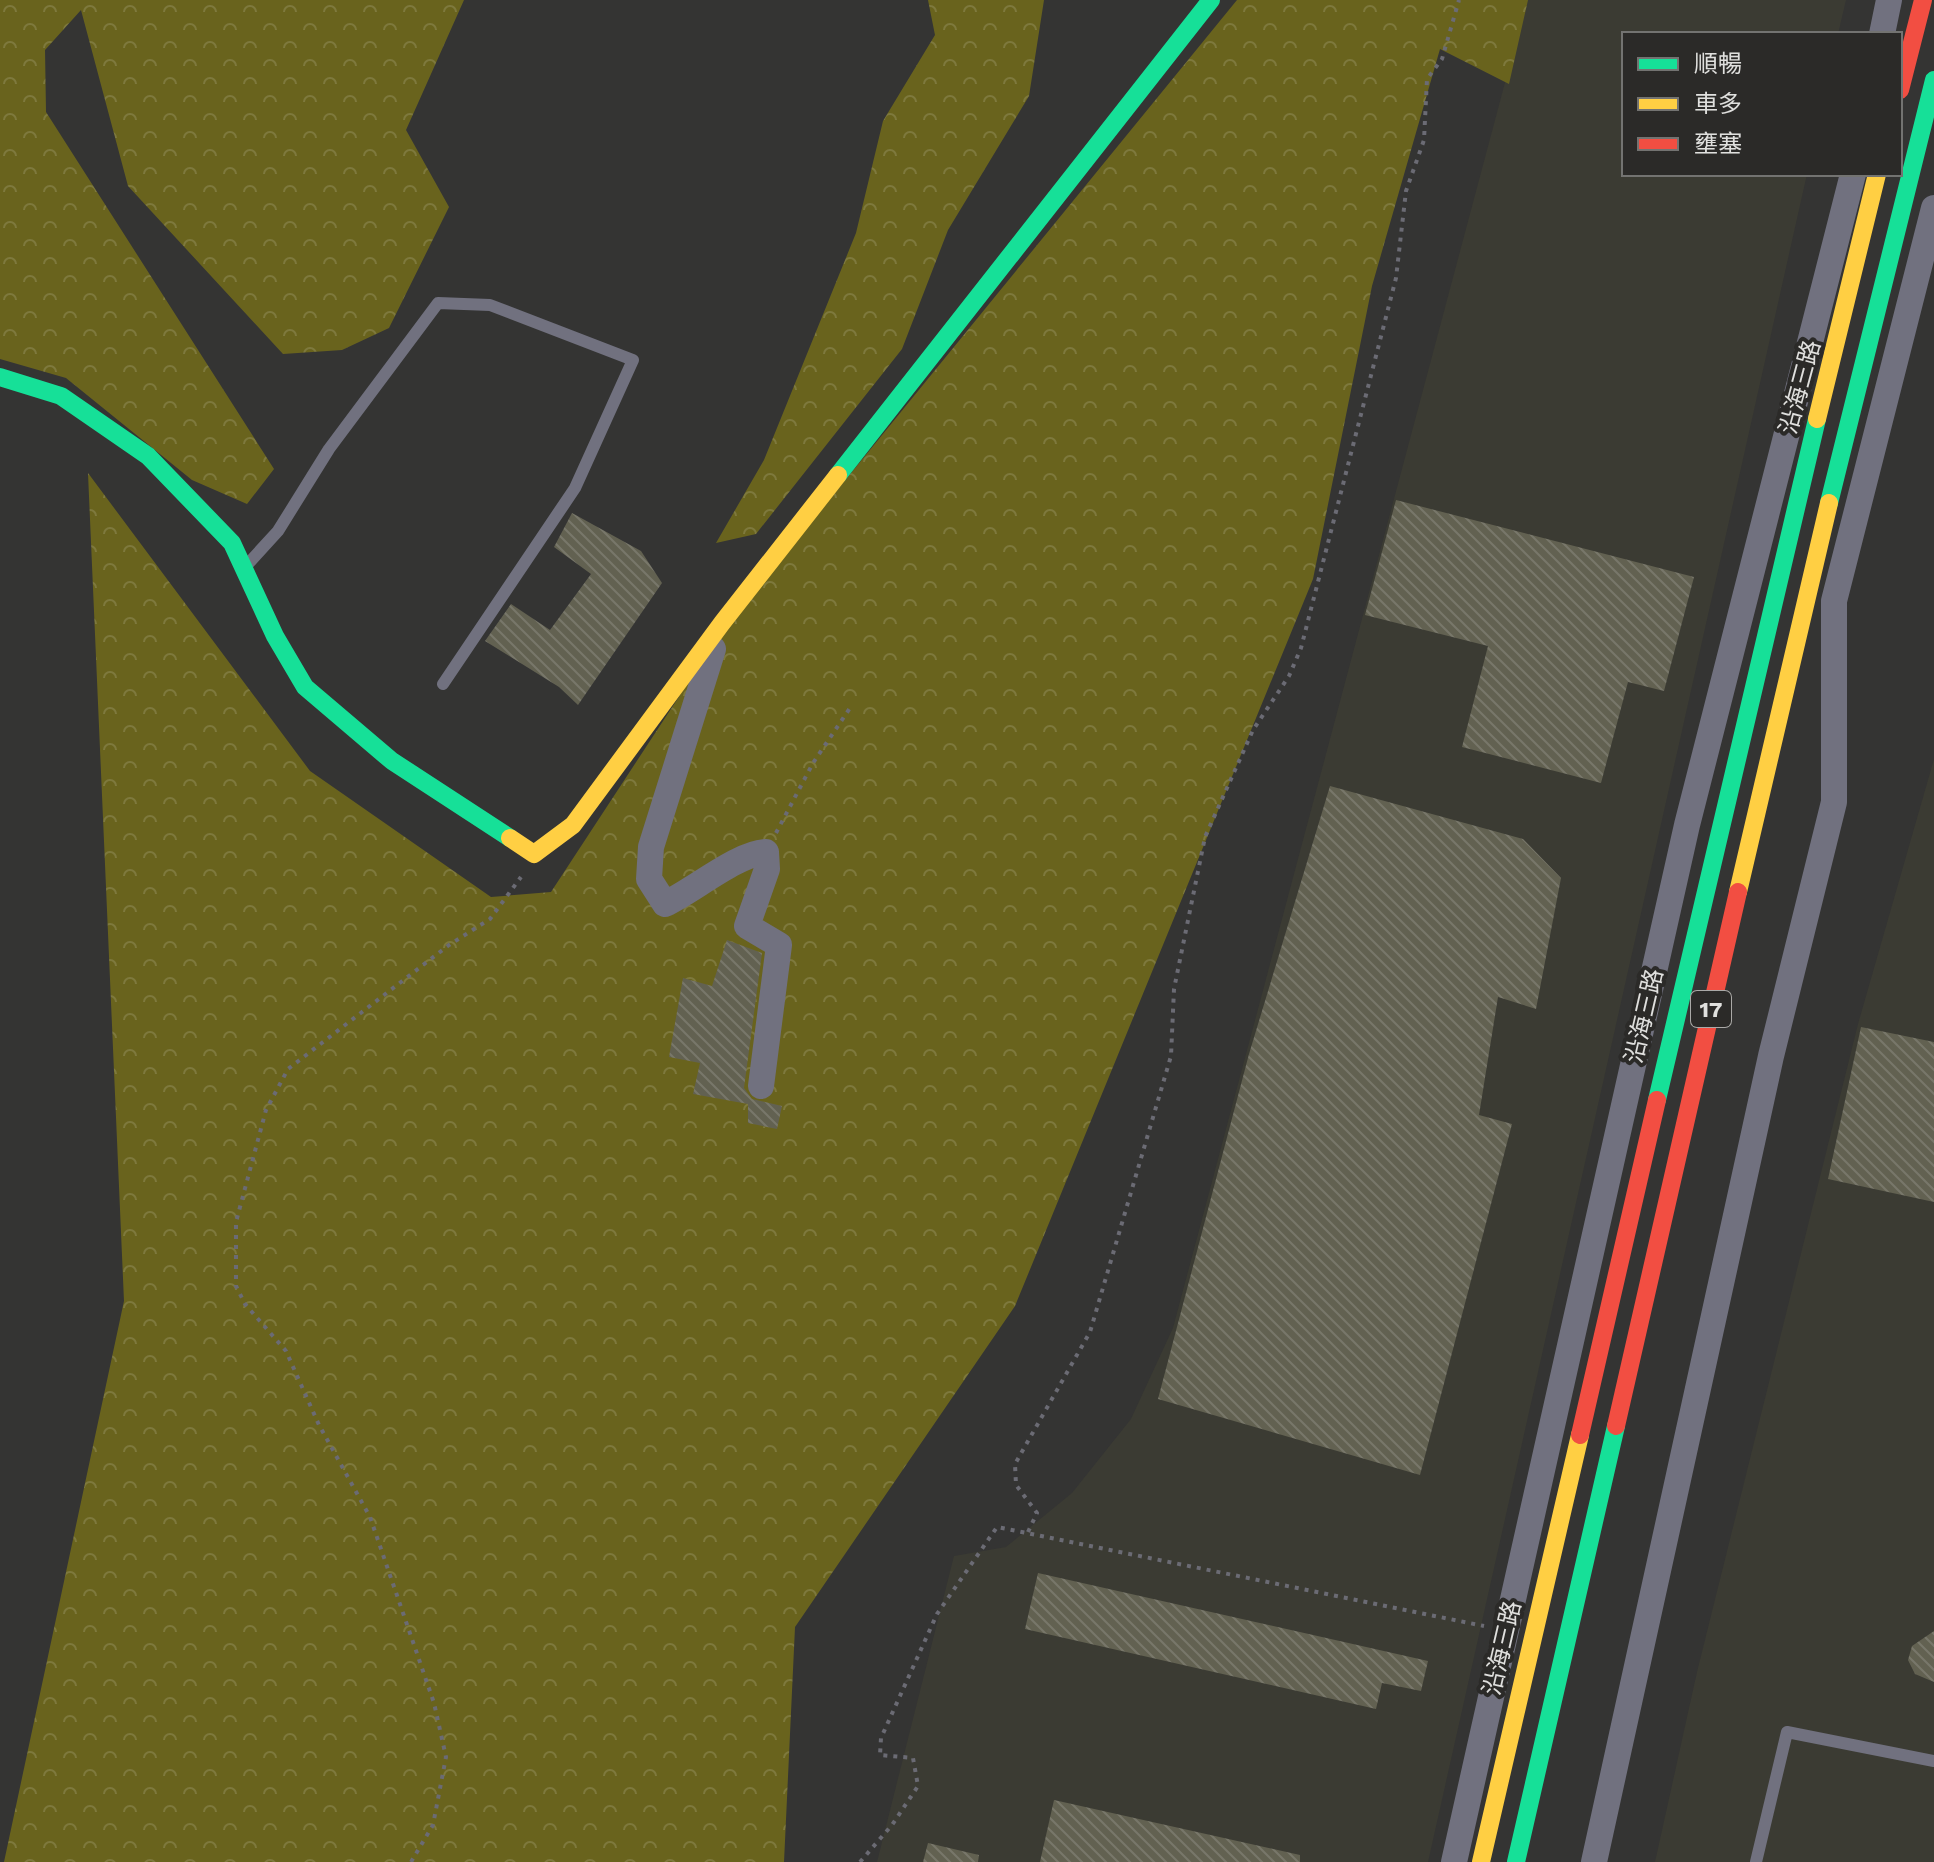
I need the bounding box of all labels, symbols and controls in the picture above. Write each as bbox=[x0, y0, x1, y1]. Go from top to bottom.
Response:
legend bbox=[1622, 32, 1902, 176]
text: 順暢 bbox=[1694, 50, 1742, 78]
text: 車多 bbox=[1694, 90, 1742, 118]
text: 壅塞 bbox=[1694, 130, 1742, 158]
street label: 沿海三路 bbox=[1774, 337, 1826, 437]
street label: 沿海三路 bbox=[1620, 966, 1668, 1066]
road number: 17 bbox=[1691, 991, 1731, 1027]
street label: 沿海三路 bbox=[1478, 1598, 1526, 1698]

